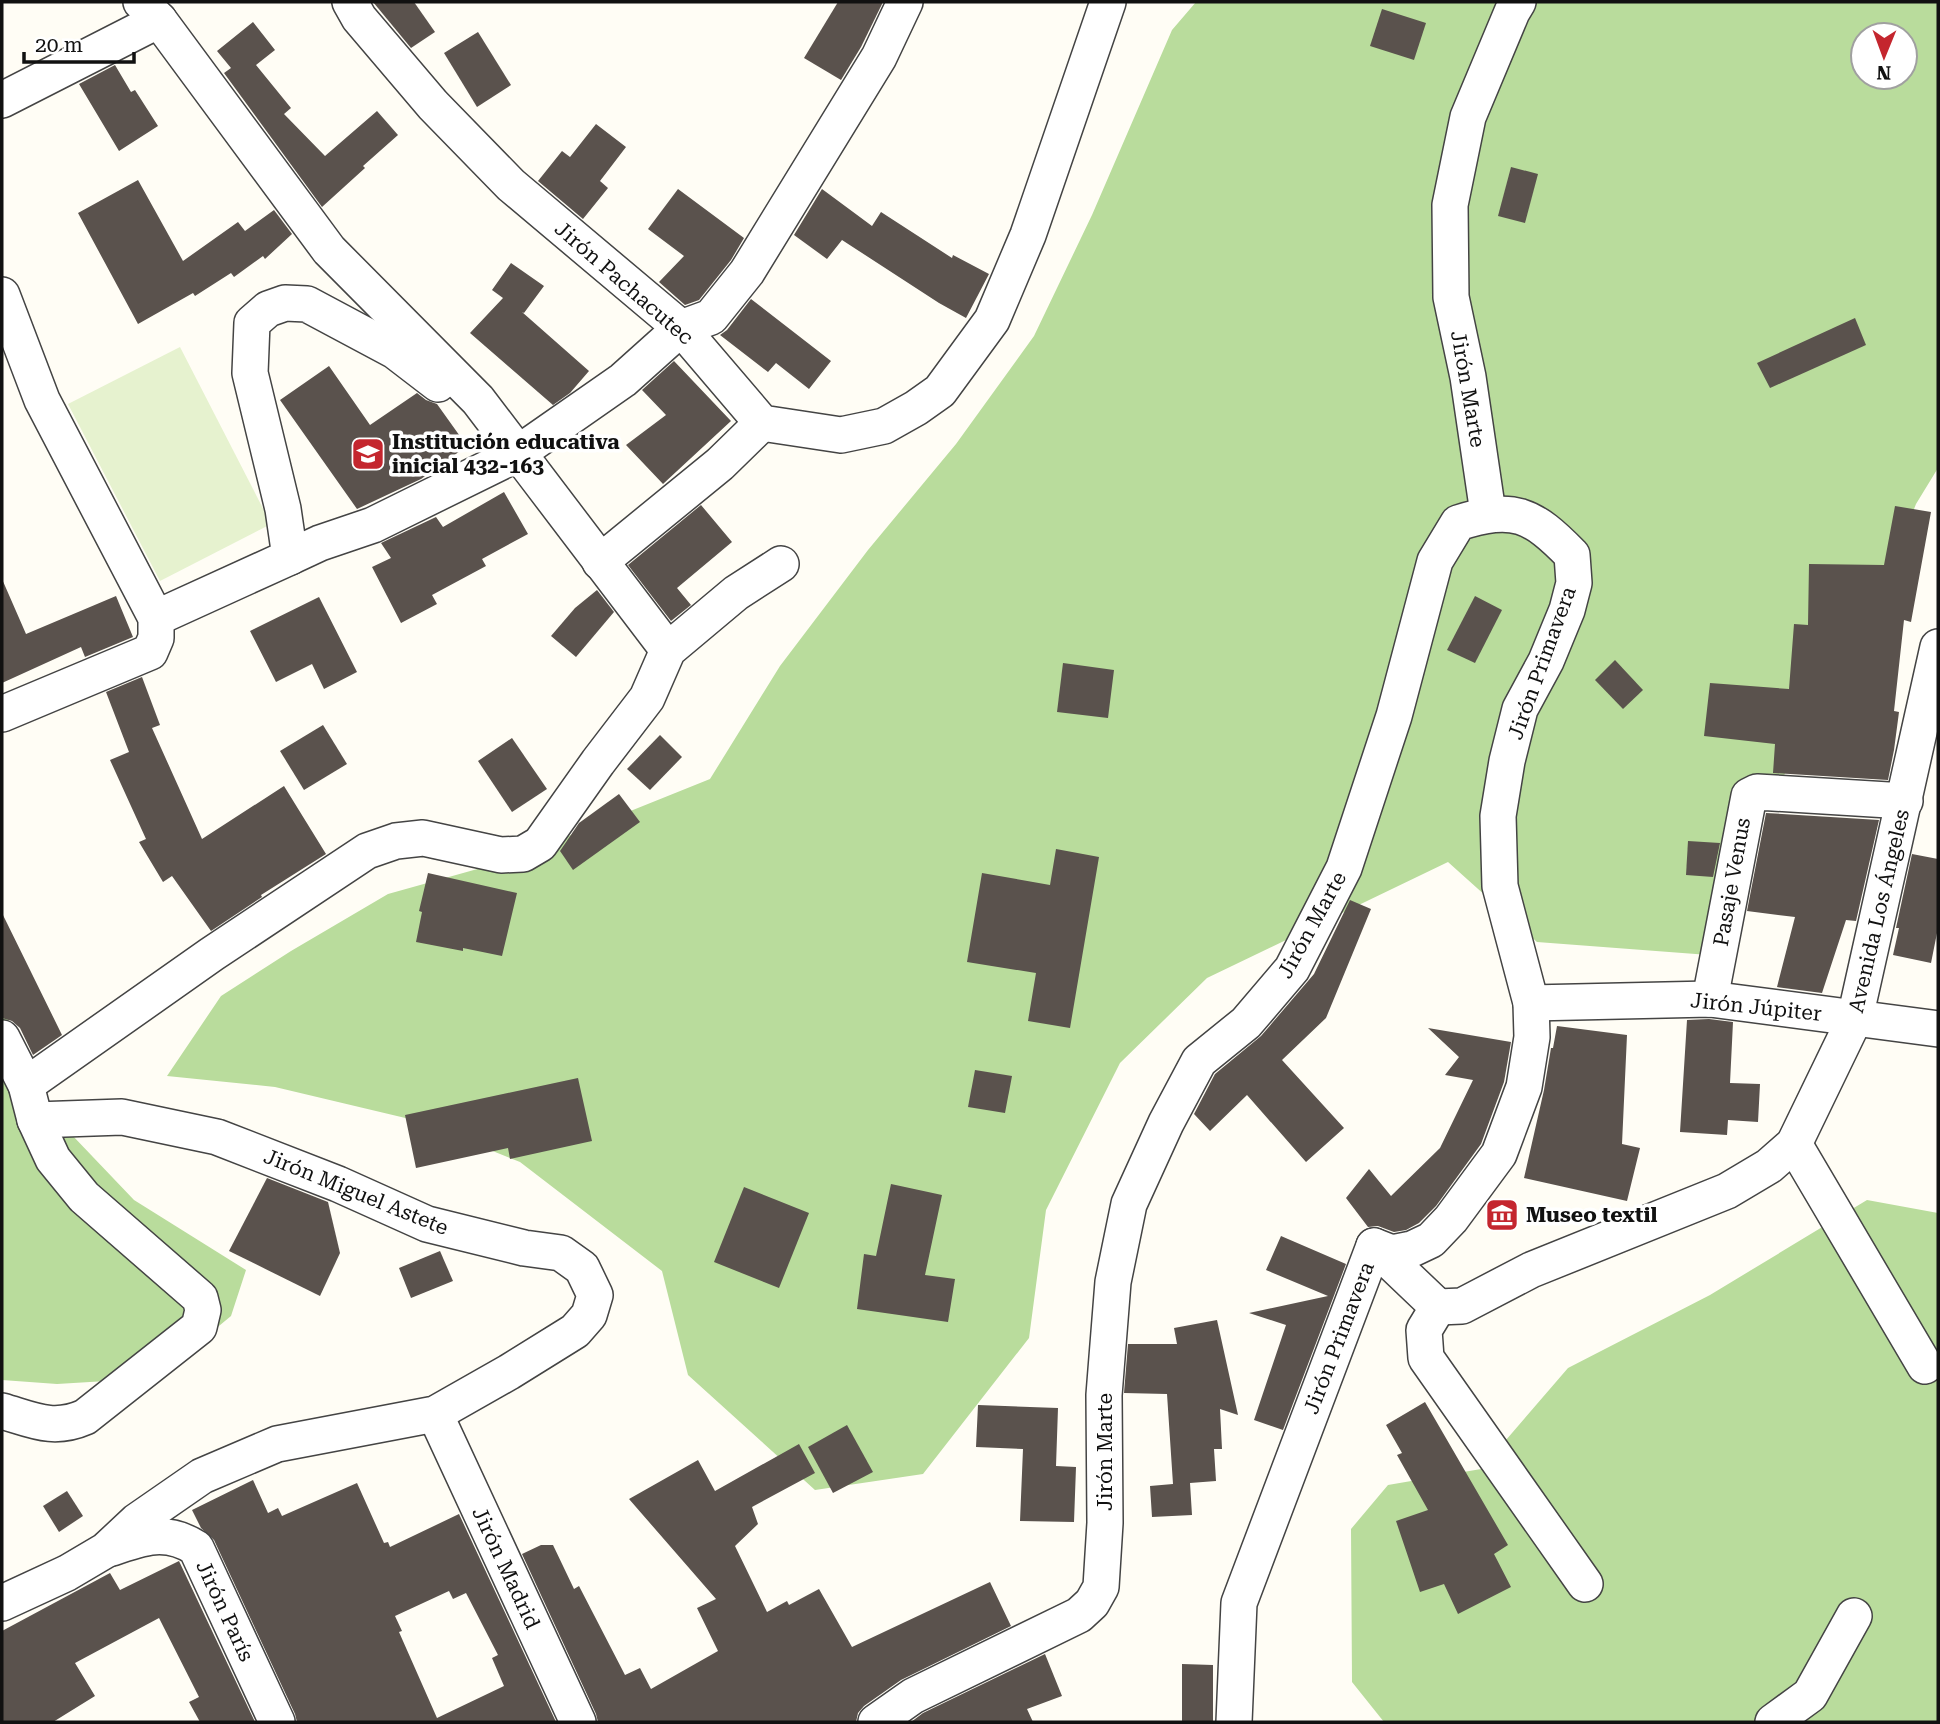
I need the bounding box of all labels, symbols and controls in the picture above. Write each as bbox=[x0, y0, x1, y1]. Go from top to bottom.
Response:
scale bar bbox=[24, 21, 135, 65]
north arrow bbox=[1849, 21, 1919, 91]
text: 20 m bbox=[35, 33, 83, 57]
text: N bbox=[1876, 61, 1891, 84]
street label: Jirón Pachacutec bbox=[550, 216, 698, 350]
street label: Jirón Marte bbox=[1446, 329, 1490, 449]
place label: Institución educativa inicial 432-163 bbox=[392, 430, 620, 478]
school or university icon: Institución educativa inicial 432-163 bbox=[349, 435, 387, 473]
street label: Jirón Primavera bbox=[1503, 583, 1581, 743]
street label: Avenida Los Ángeles bbox=[1843, 807, 1914, 1015]
street label: Pasaje Venus bbox=[1709, 816, 1755, 948]
street label: Jirón Marte bbox=[1273, 868, 1351, 982]
street label: Jirón Júpiter bbox=[1689, 988, 1823, 1026]
street label: Jirón Miguel Astete bbox=[260, 1144, 452, 1240]
museum icon: Museo textil bbox=[1483, 1196, 1521, 1234]
place label: Museo textil bbox=[1526, 1203, 1658, 1227]
street label: Jirón Primavera bbox=[1299, 1258, 1379, 1417]
street label: Jirón Marte bbox=[1093, 1393, 1117, 1511]
street label: Jirón Madrid bbox=[467, 1503, 545, 1633]
street label: Jirón París bbox=[191, 1557, 259, 1665]

